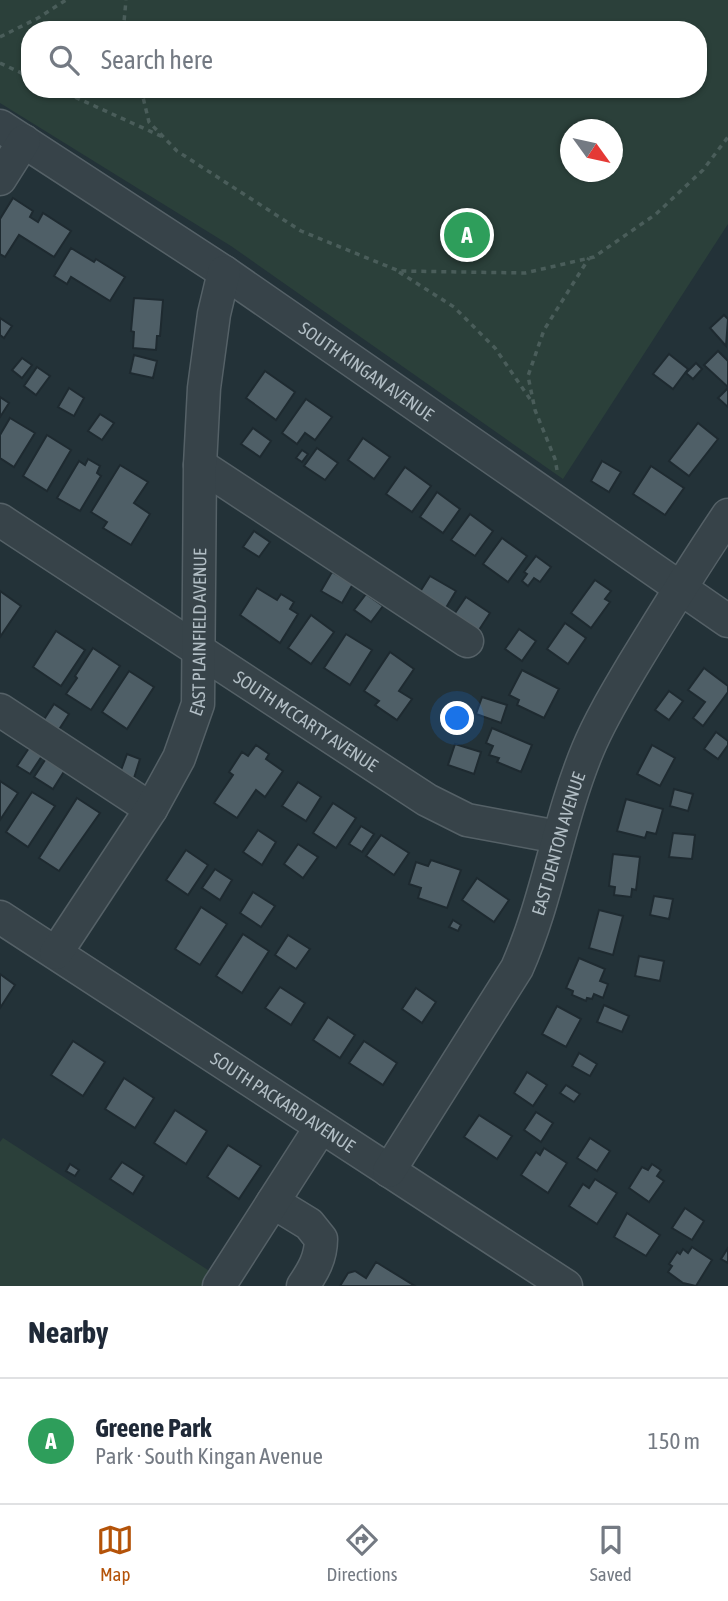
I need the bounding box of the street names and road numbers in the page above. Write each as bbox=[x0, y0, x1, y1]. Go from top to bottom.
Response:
street label: SOUTH KINGAN AVENUE bbox=[295, 317, 438, 425]
street label: EAST PLAINFIELD AVENUE bbox=[184, 548, 210, 718]
street label: SOUTH MCCARTY AVENUE bbox=[230, 666, 382, 776]
street label: EAST DENTON AVENUE bbox=[527, 769, 589, 918]
street label: SOUTH PACKARD AVENUE bbox=[207, 1047, 359, 1156]

